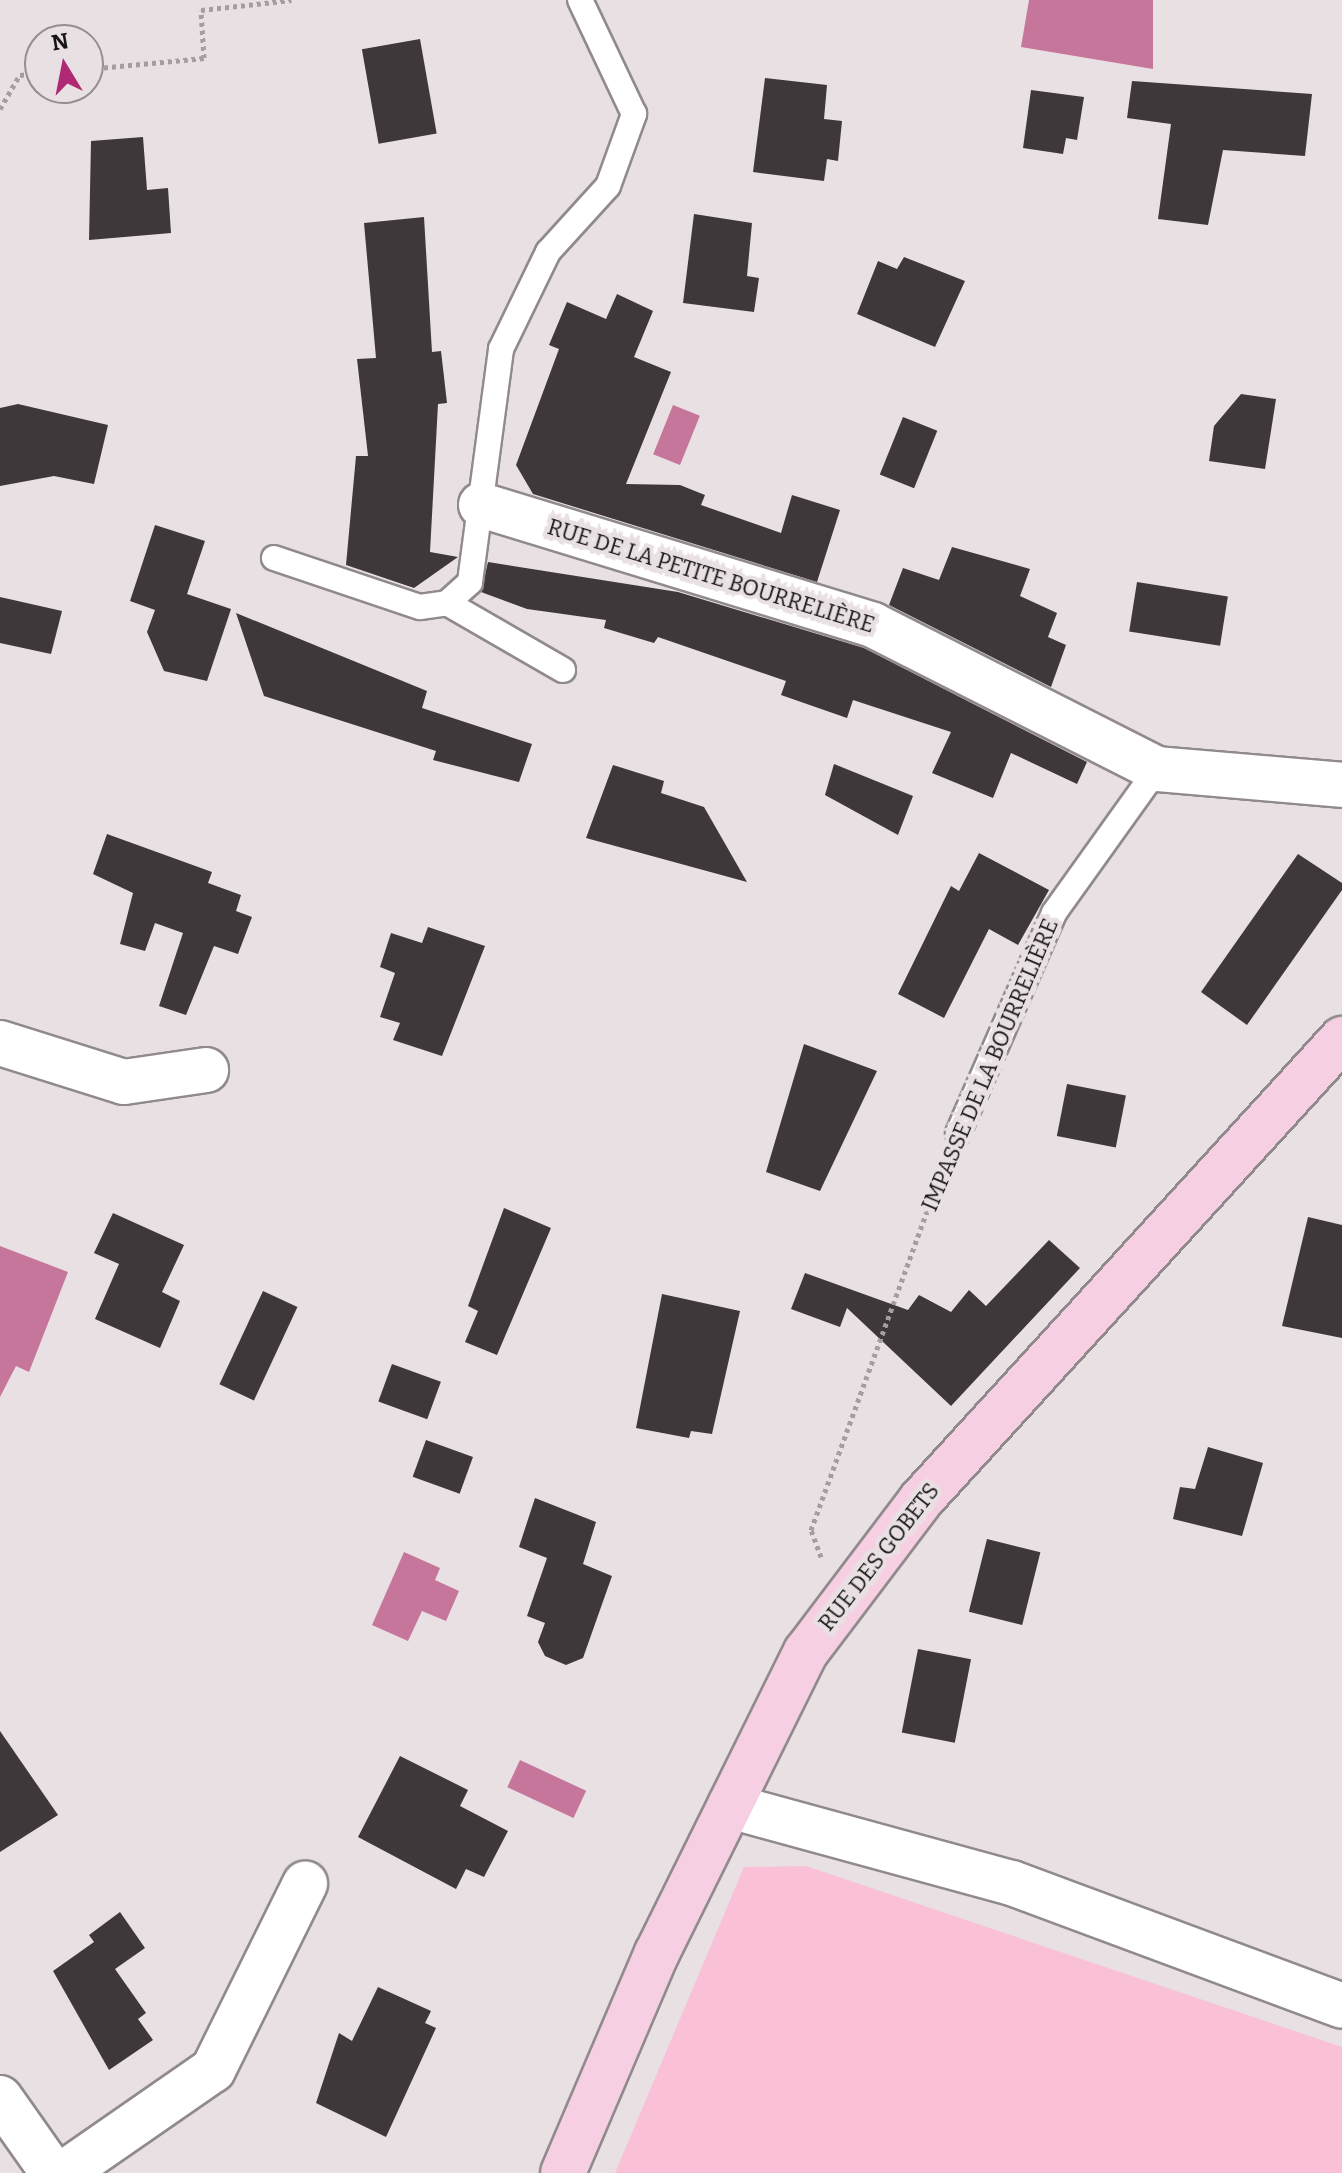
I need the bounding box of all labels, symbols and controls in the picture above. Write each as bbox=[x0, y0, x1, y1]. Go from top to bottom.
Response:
north arrow bbox=[24, 24, 104, 104]
text: N bbox=[49, 27, 71, 57]
street label: RUE DE LA PETITE BOURRELIÈRE bbox=[544, 514, 878, 638]
street label: IMPASSE DE LA BOURRELIÈRE bbox=[916, 915, 1064, 1215]
street label: RUE DES GOBETS bbox=[813, 1478, 945, 1636]

